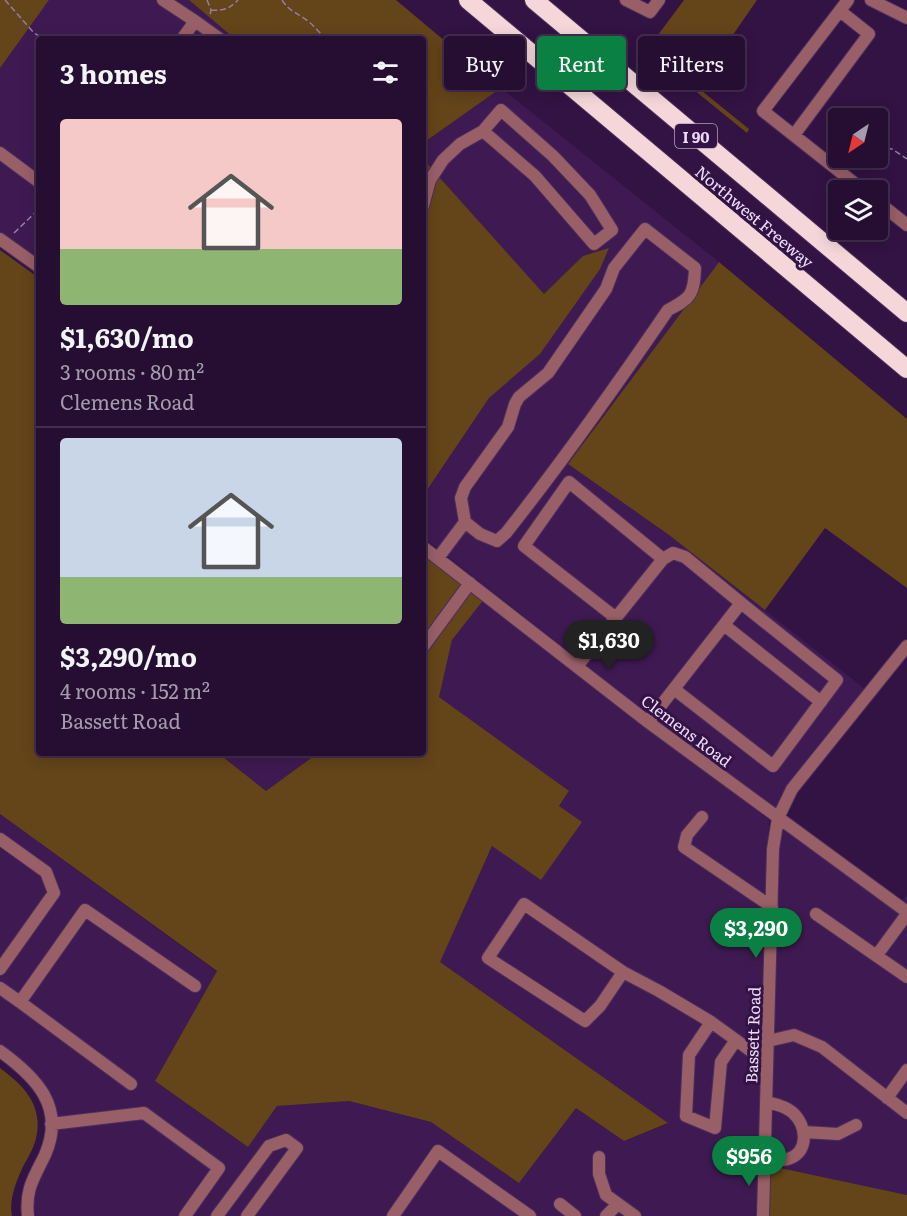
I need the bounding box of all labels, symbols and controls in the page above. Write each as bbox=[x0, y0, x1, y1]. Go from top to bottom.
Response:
chip: Buy bbox=[444, 36, 525, 90]
chip: Rent bbox=[537, 36, 626, 90]
chip: Filters bbox=[638, 36, 745, 90]
text: 3 homes bbox=[60, 53, 167, 92]
icon: filters bbox=[369, 56, 402, 89]
north arrow bbox=[828, 108, 888, 168]
map controls bbox=[828, 108, 888, 240]
road number: I 90 bbox=[675, 124, 717, 148]
icon: home bbox=[177, 158, 285, 266]
street label: Northwest Freeway bbox=[691, 159, 820, 273]
button: layers bbox=[828, 180, 888, 240]
text: $1,630/mo bbox=[60, 317, 194, 356]
text: 3 rooms · 80 m² bbox=[60, 356, 204, 386]
text: Clemens Road bbox=[60, 386, 195, 416]
icon: home bbox=[177, 477, 285, 585]
pin: $1,630 bbox=[560, 620, 658, 671]
text: $1,630 bbox=[578, 624, 640, 654]
text: $3,290/mo bbox=[60, 636, 197, 675]
text: 4 rooms · 152 m² bbox=[60, 675, 210, 705]
street label: Clemens Road bbox=[637, 688, 737, 772]
text: Bassett Road bbox=[60, 705, 181, 735]
pin: $3,290 bbox=[707, 908, 805, 959]
text: $3,290 bbox=[724, 912, 788, 942]
street label: Bassett Road bbox=[738, 986, 766, 1084]
pin: $956 bbox=[713, 1136, 785, 1187]
text: $956 bbox=[726, 1140, 772, 1170]

